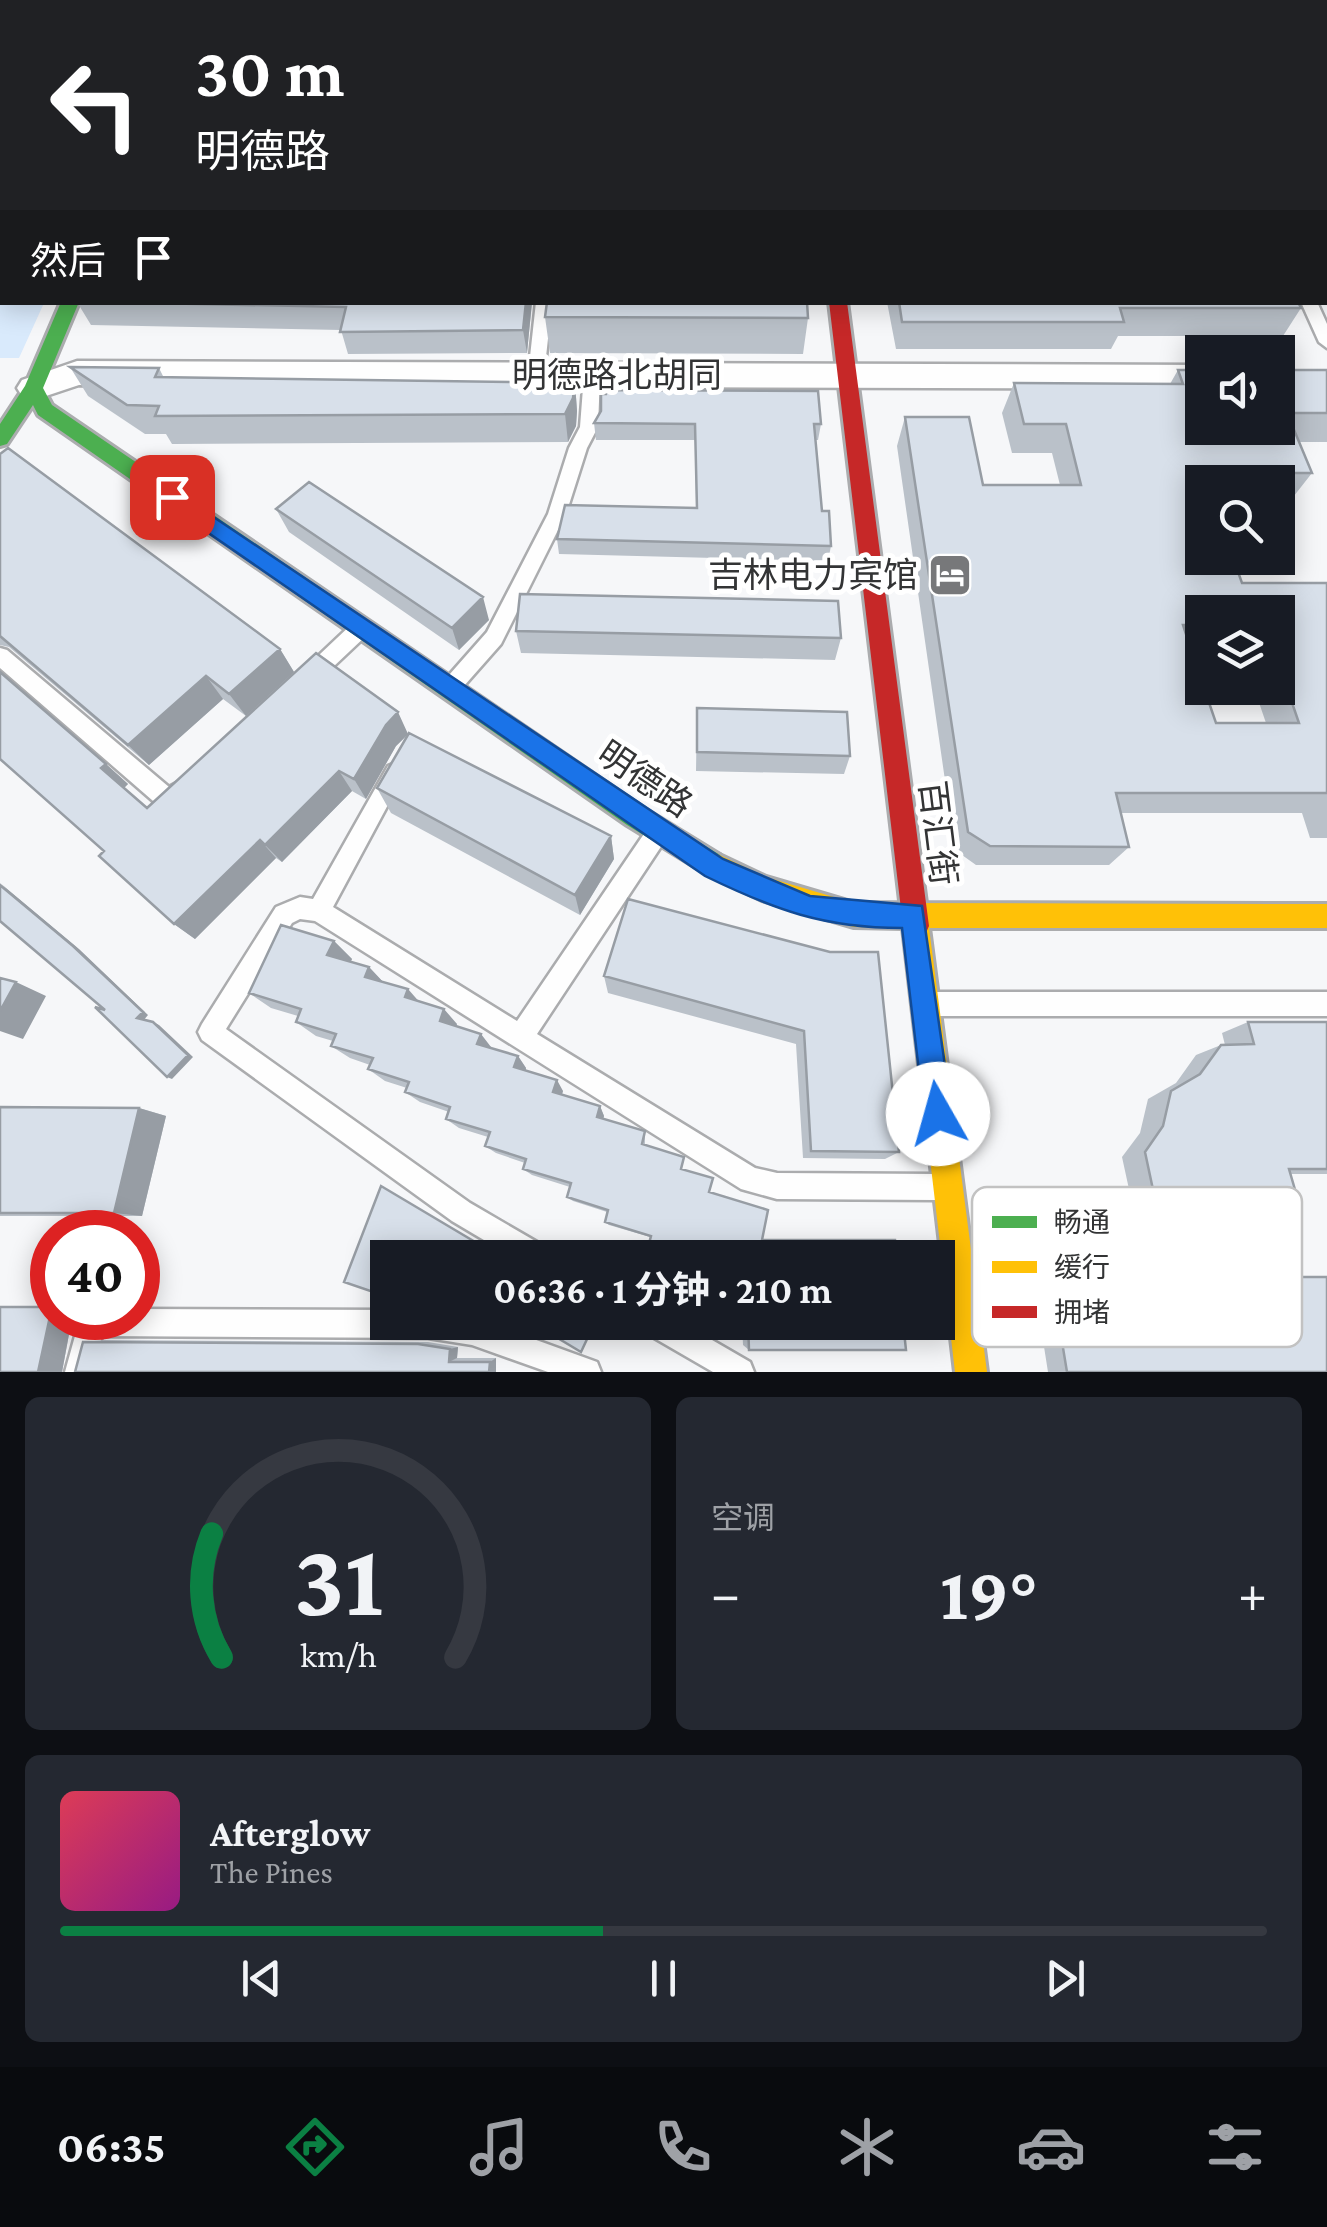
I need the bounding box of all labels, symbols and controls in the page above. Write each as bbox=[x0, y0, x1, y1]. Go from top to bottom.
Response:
text: 30 m bbox=[195, 33, 344, 111]
icon: left bbox=[30, 40, 160, 170]
text: 明德路 bbox=[195, 127, 330, 177]
icon: arrive bbox=[126, 230, 181, 285]
text: 然后 bbox=[30, 240, 106, 282]
map controls bbox=[1185, 335, 1295, 705]
button: sound bbox=[1185, 335, 1295, 445]
street label: 明德路北胡同 bbox=[512, 356, 722, 395]
pin bbox=[130, 455, 215, 540]
button: search bbox=[1185, 465, 1295, 575]
icon: arrive bbox=[145, 470, 200, 525]
hotel icon: 吉林电力宾馆 bbox=[927, 552, 973, 598]
place label: 吉林电力宾馆 bbox=[708, 556, 918, 595]
button: layers bbox=[1185, 595, 1295, 705]
street label: 明德路 bbox=[590, 734, 699, 825]
street label: 百汇街 bbox=[912, 779, 963, 888]
position arrow bbox=[886, 1062, 990, 1166]
legend bbox=[972, 1187, 1302, 1347]
text: 畅通 bbox=[1054, 1207, 1110, 1238]
speed limit sign: 40 bbox=[30, 1210, 160, 1340]
text: 缓行 bbox=[1054, 1252, 1110, 1283]
text: 06:36 · 1 分钟 · 210 m bbox=[493, 1269, 832, 1311]
text: 拥堵 bbox=[1054, 1297, 1110, 1328]
text: 空调 bbox=[711, 1500, 775, 1536]
text: 31 bbox=[293, 1522, 383, 1637]
text: 19° bbox=[940, 1552, 1038, 1635]
text: − bbox=[711, 1563, 740, 1624]
text: + bbox=[1238, 1563, 1267, 1624]
text: km/h bbox=[299, 1635, 377, 1675]
text: Afterglow bbox=[210, 1812, 370, 1854]
text: The Pines bbox=[210, 1854, 333, 1890]
icon: previous bbox=[234, 1951, 289, 2006]
icon: pause bbox=[636, 1951, 691, 2006]
icon: next bbox=[1038, 1951, 1093, 2006]
icon: directions bbox=[280, 2112, 350, 2182]
icon: music bbox=[464, 2112, 534, 2182]
icon: phone bbox=[648, 2112, 718, 2182]
icon: climate bbox=[832, 2112, 902, 2182]
icon: car bbox=[1016, 2112, 1086, 2182]
icon: filters bbox=[1200, 2112, 1270, 2182]
text: 06:35 bbox=[57, 2122, 166, 2172]

